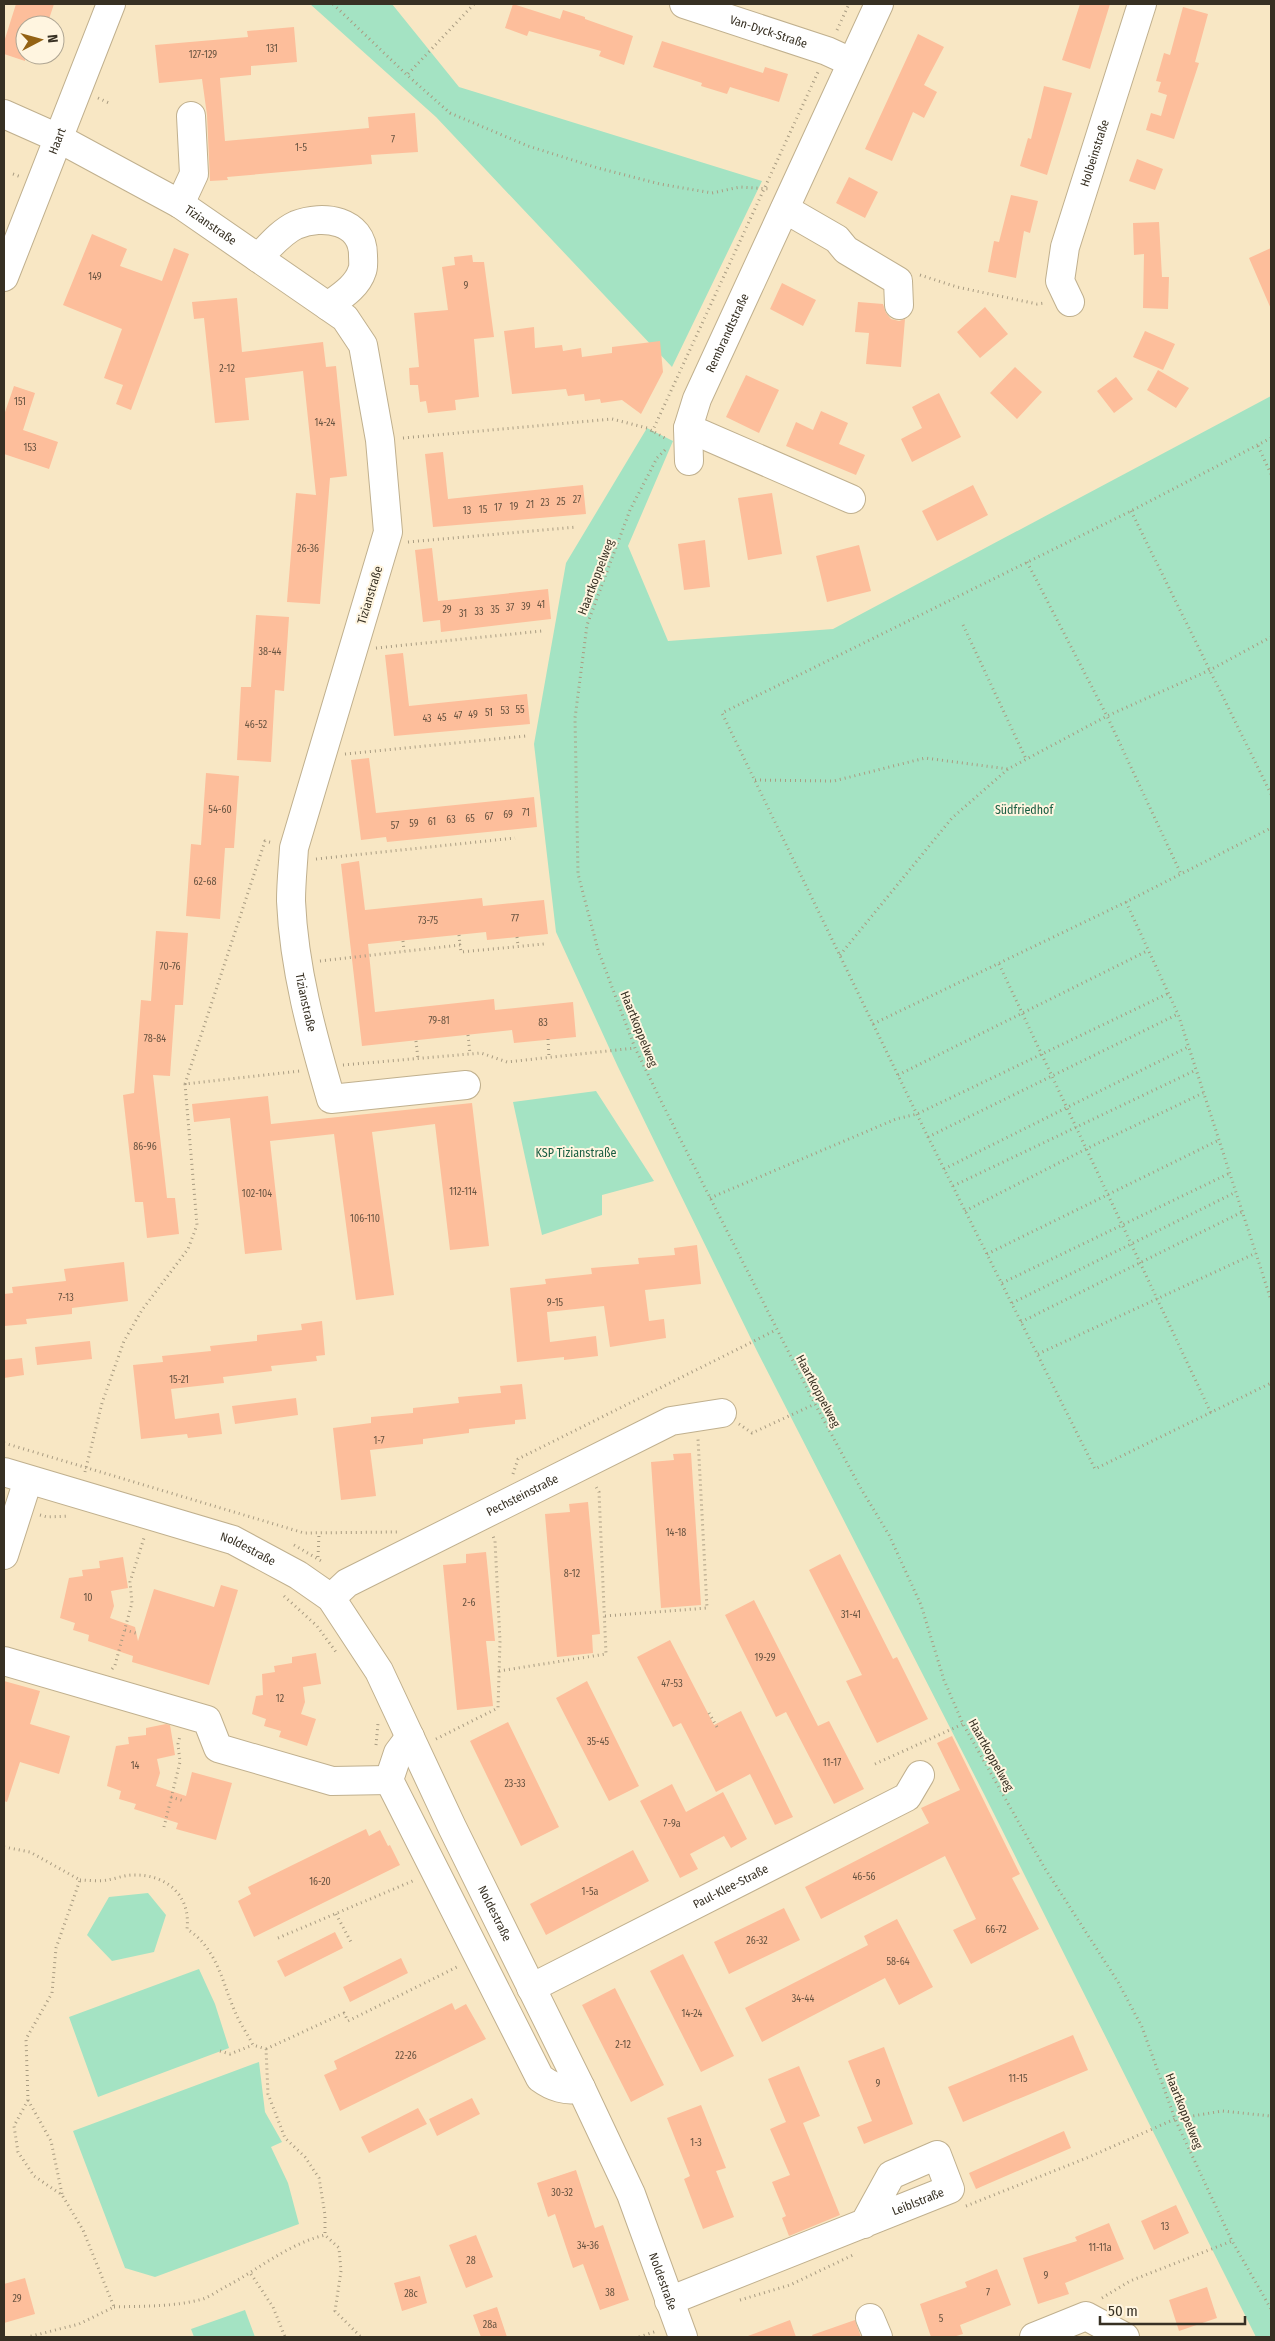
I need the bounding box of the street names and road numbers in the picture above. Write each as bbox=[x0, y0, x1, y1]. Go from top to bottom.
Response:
street label: Van-Dyck-Straße bbox=[728, 13, 809, 51]
street label: Holbeinstraße bbox=[1078, 118, 1112, 189]
street label: Haart bbox=[46, 126, 69, 156]
street label: Tizianstraße bbox=[182, 202, 239, 248]
street label: Rembrandtstraße bbox=[703, 291, 752, 375]
street label: Haartkoppelweg bbox=[575, 537, 617, 617]
street label: Tizianstraße bbox=[355, 564, 385, 626]
street label: Tizianstraße bbox=[292, 972, 319, 1033]
street label: Haartkoppelweg bbox=[617, 989, 661, 1069]
street label: Haartkoppelweg bbox=[793, 1352, 843, 1430]
street label: Pechsteinstraße bbox=[484, 1471, 561, 1519]
street label: Noldestraße bbox=[219, 1530, 278, 1569]
street label: Haartkoppelweg bbox=[965, 1717, 1017, 1794]
street label: Paul-Klee-Straße bbox=[691, 1862, 771, 1911]
street label: Noldestraße bbox=[475, 1883, 514, 1944]
street label: Haartkoppelweg bbox=[1162, 2071, 1206, 2151]
street label: Leiblstraße bbox=[890, 2185, 946, 2218]
street label: Noldestraße bbox=[646, 2251, 680, 2312]

